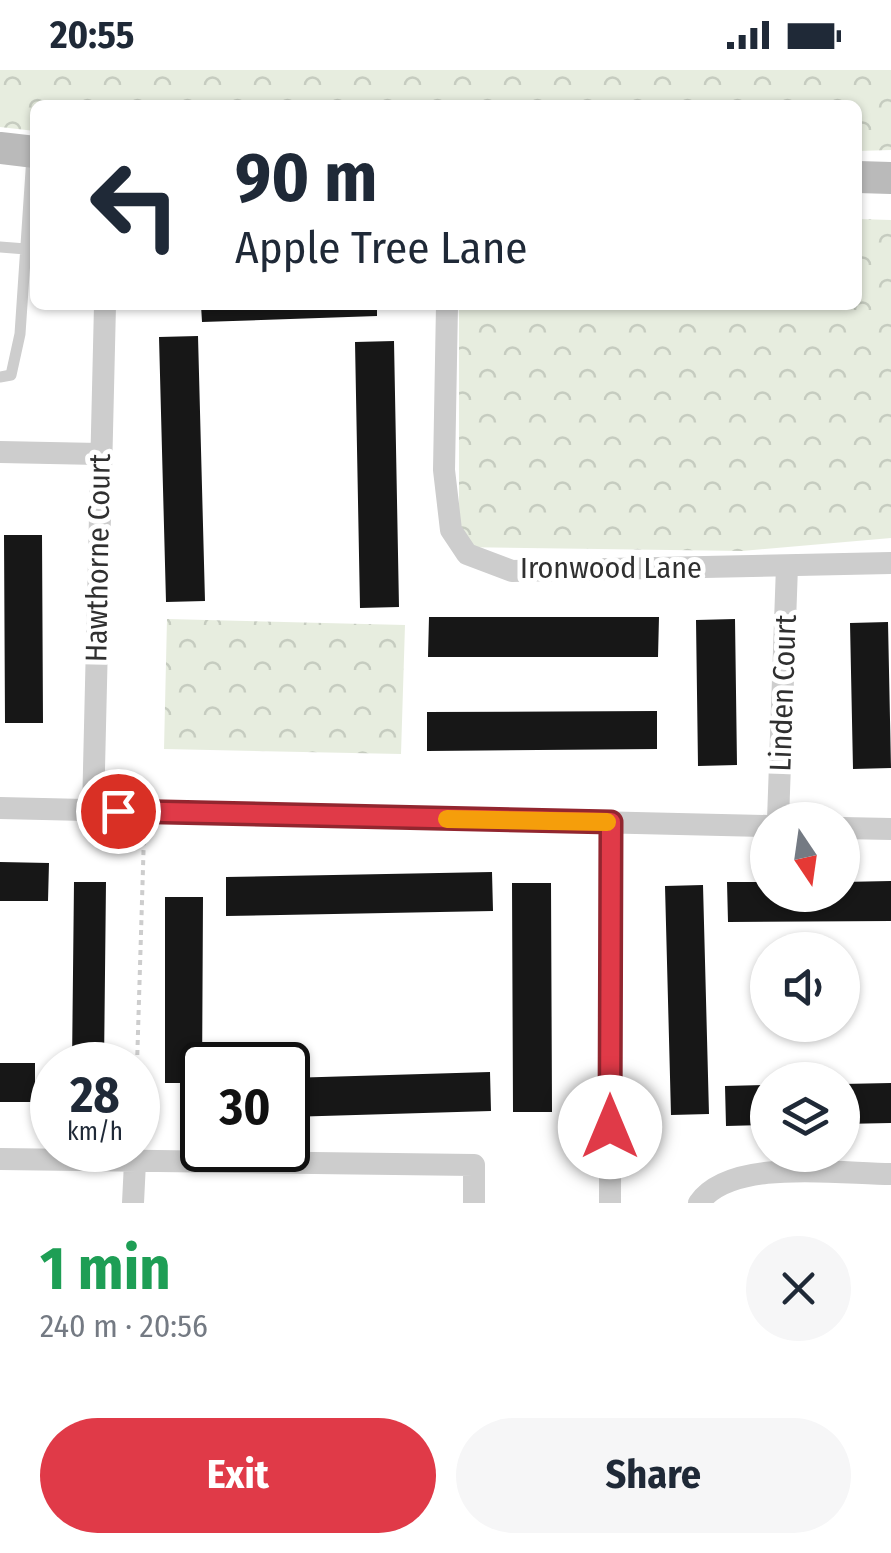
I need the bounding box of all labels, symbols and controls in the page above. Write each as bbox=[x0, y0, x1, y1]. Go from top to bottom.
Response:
text: 20:55 bbox=[50, 12, 134, 58]
text: 90 m bbox=[235, 136, 377, 220]
icon: left bbox=[70, 140, 200, 270]
text: Apple Tree Lane bbox=[235, 221, 528, 275]
street label: Hawthorne Court bbox=[78, 453, 118, 662]
street label: Ironwood Lane bbox=[520, 550, 702, 586]
street label: Linden Court bbox=[762, 614, 804, 772]
pin bbox=[76, 769, 161, 854]
icon: arrive bbox=[91, 784, 146, 839]
north arrow bbox=[750, 802, 860, 912]
map controls bbox=[750, 802, 860, 1172]
button: sound bbox=[750, 932, 860, 1042]
speed limit sign: 30 bbox=[180, 1042, 310, 1172]
button: layers bbox=[750, 1062, 860, 1172]
text: 28 bbox=[70, 1065, 120, 1125]
position arrow bbox=[558, 1075, 662, 1179]
text: km/h bbox=[67, 1117, 123, 1147]
text: 1 min bbox=[40, 1233, 171, 1305]
button: close bbox=[746, 1236, 851, 1341]
text: 240 m · 20:56 bbox=[40, 1307, 208, 1345]
button: Exit bbox=[40, 1418, 436, 1533]
button: Share bbox=[456, 1418, 851, 1533]

